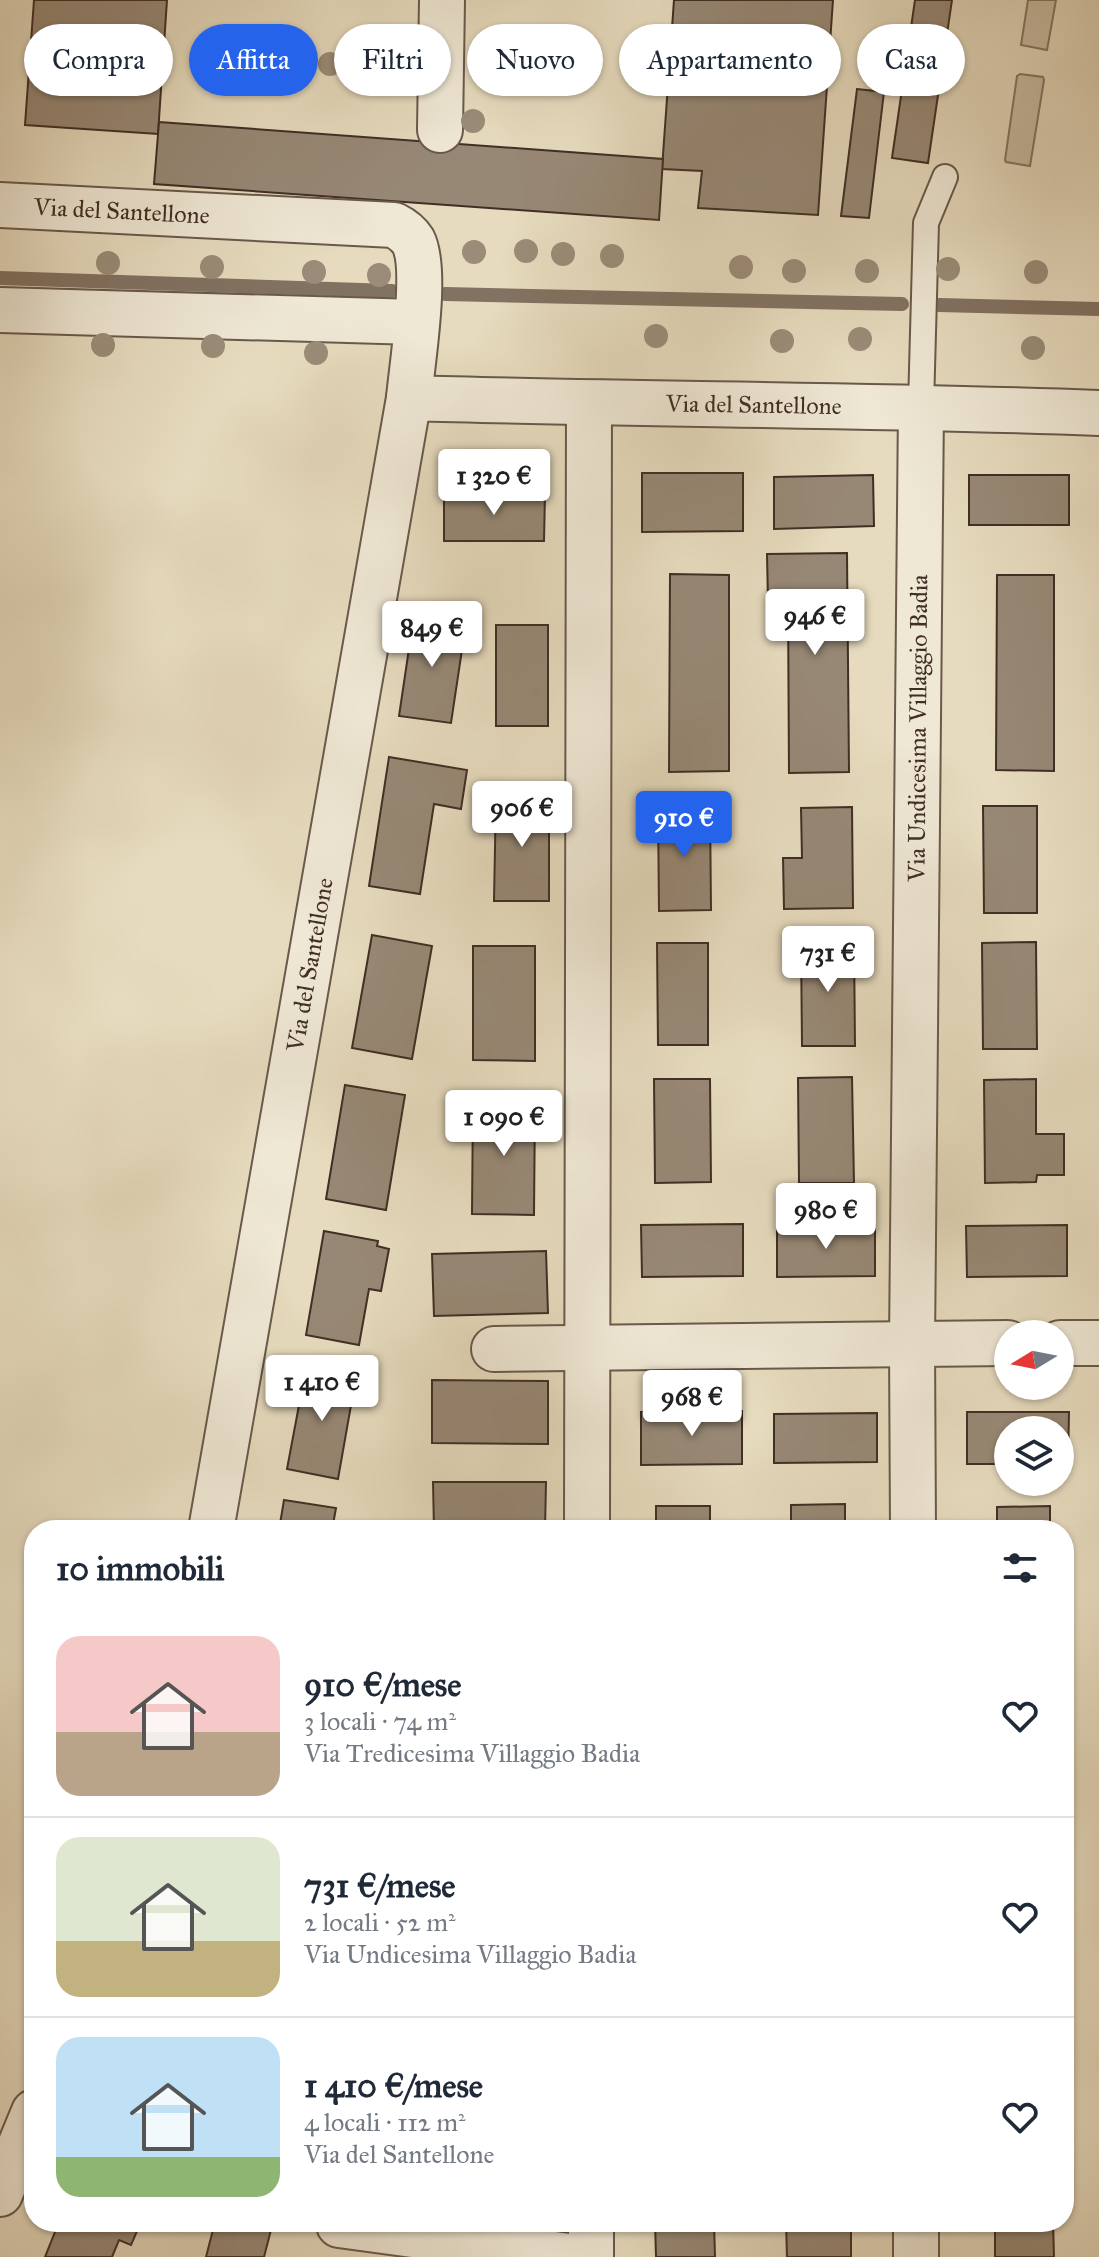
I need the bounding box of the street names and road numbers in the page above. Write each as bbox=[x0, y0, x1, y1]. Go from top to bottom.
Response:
street label: Via del Santellone bbox=[32, 192, 210, 231]
street label: Via del Santellone bbox=[665, 388, 842, 421]
street label: Via Undicesima Villaggio Badia bbox=[901, 573, 934, 883]
street label: Via del Santellone bbox=[280, 875, 340, 1055]

